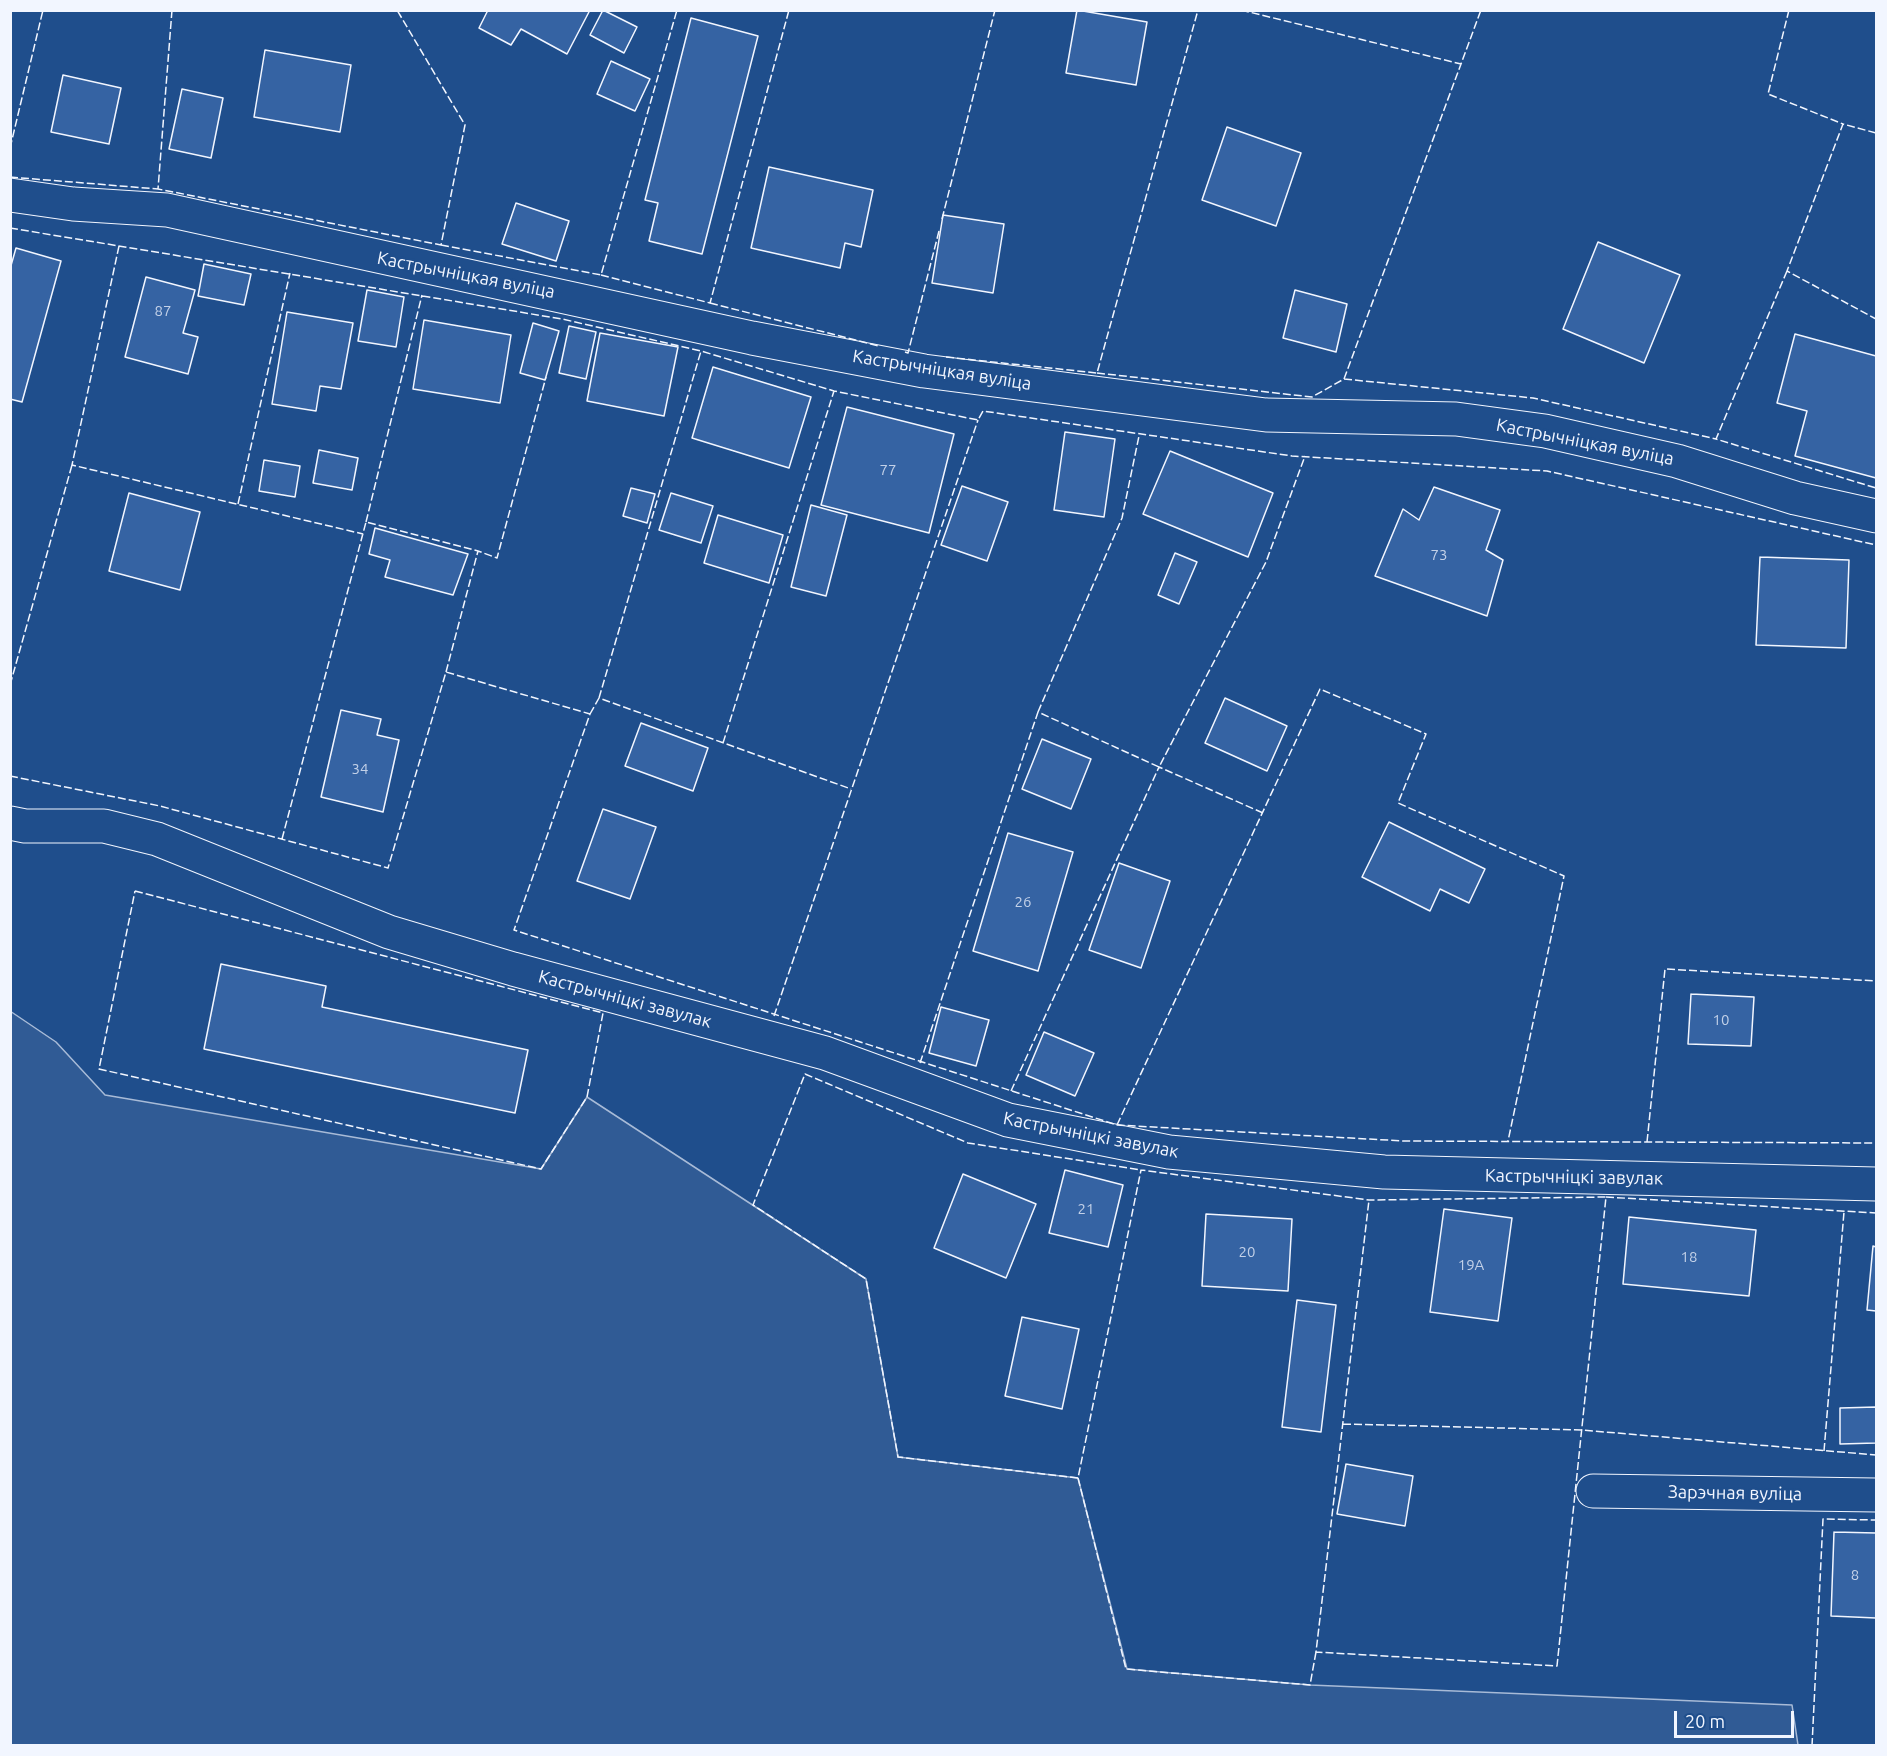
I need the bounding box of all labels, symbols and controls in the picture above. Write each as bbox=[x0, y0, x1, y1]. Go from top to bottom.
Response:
street label: Кастрычніцкая вуліца bbox=[375, 247, 557, 303]
house number: 87 bbox=[155, 302, 171, 320]
street label: Кастрычніцкая вуліца bbox=[851, 345, 1033, 395]
street label: Кастрычніцкая вуліца bbox=[1494, 414, 1676, 470]
house number: 77 bbox=[880, 461, 896, 479]
house number: 73 bbox=[1431, 546, 1447, 564]
house number: 34 bbox=[352, 760, 368, 778]
house number: 26 bbox=[1015, 893, 1031, 911]
street label: Кастрычніцкі завулак bbox=[536, 965, 714, 1033]
house number: 10 bbox=[1713, 1011, 1729, 1029]
street label: Кастрычніцкі завулак bbox=[1001, 1107, 1181, 1163]
street label: Кастрычніцкі завулак bbox=[1485, 1165, 1663, 1189]
house number: 21 bbox=[1078, 1200, 1094, 1218]
house number: 20 bbox=[1239, 1243, 1255, 1261]
house number: 18 bbox=[1681, 1248, 1697, 1266]
house number: 19А bbox=[1458, 1256, 1484, 1274]
street label: Зарэчная вуліца bbox=[1668, 1481, 1802, 1505]
house number: 8 bbox=[1851, 1566, 1859, 1584]
scale bar bbox=[1677, 1699, 1797, 1737]
text: 20 m bbox=[1685, 1711, 1725, 1731]

